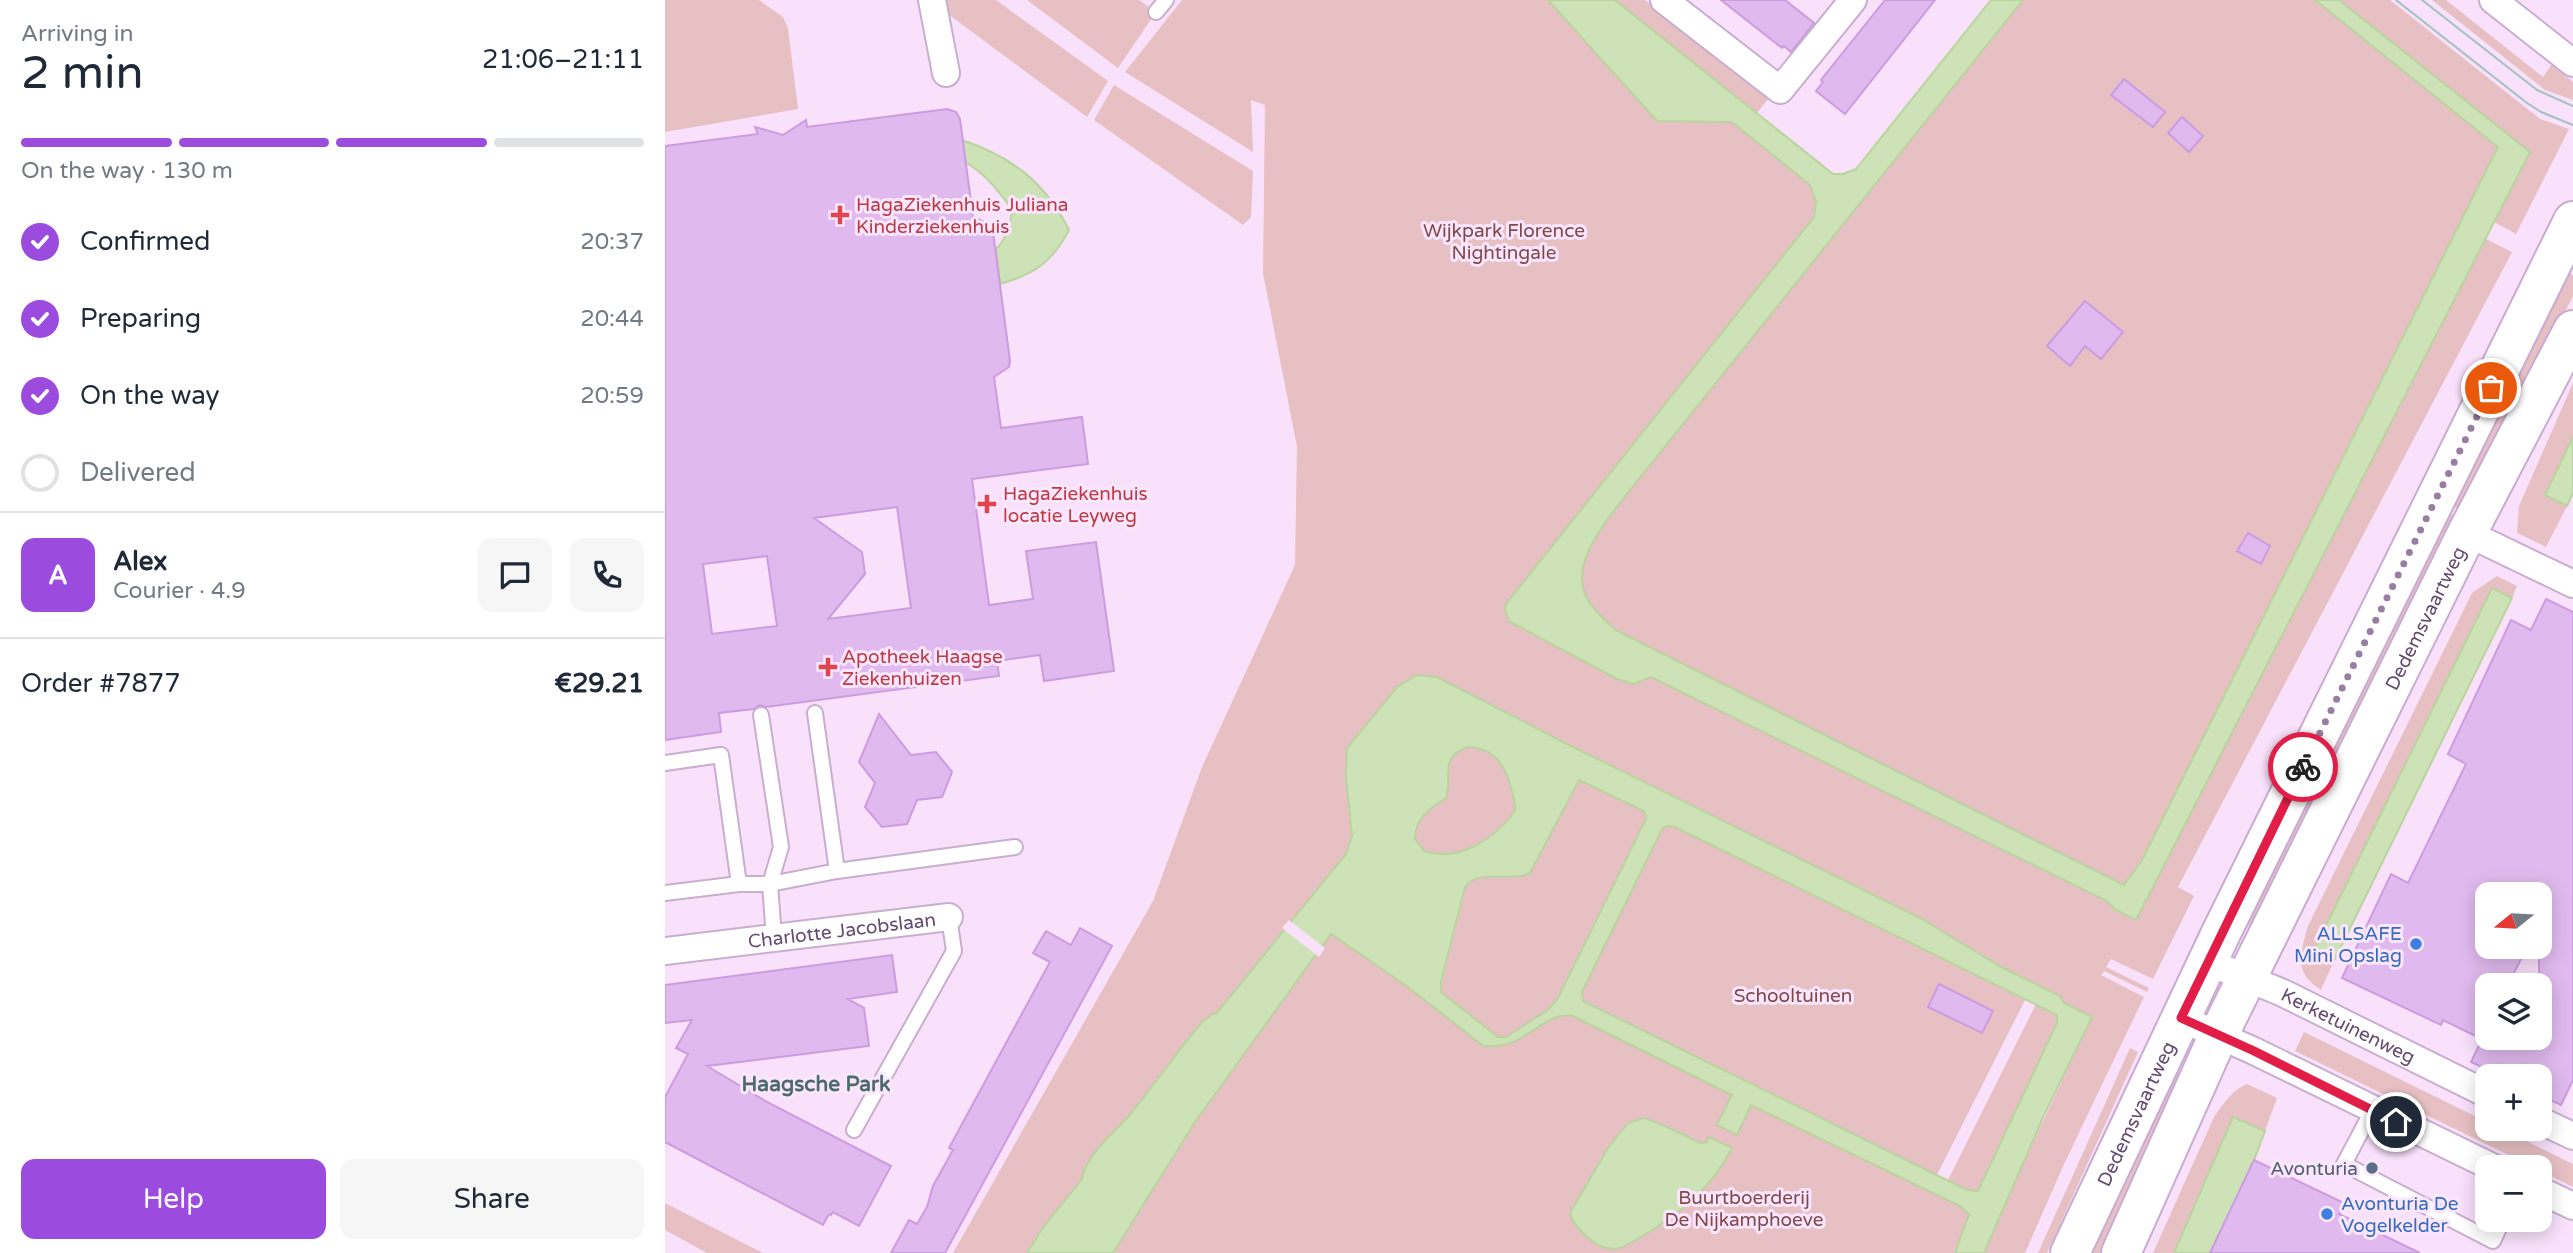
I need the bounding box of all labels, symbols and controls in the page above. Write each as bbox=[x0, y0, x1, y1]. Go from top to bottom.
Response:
text: Arriving in bbox=[21, 20, 134, 48]
text: 21:06–21:11 bbox=[482, 44, 644, 75]
text: 2 min bbox=[21, 46, 144, 101]
text: On the way · 130 m bbox=[21, 157, 233, 185]
place label: HagaZiekenhuis Juliana Kinderziekenhuis bbox=[856, 194, 1068, 238]
marker: HagaZiekenhuis Juliana Kinderziekenhuis bbox=[830, 205, 850, 225]
park label: Wijkpark Florence Nightingale bbox=[1423, 220, 1585, 264]
icon: check bbox=[21, 223, 59, 261]
text: Confirmed bbox=[80, 226, 210, 257]
text: 20:37 bbox=[580, 228, 644, 256]
icon: check bbox=[21, 300, 59, 338]
text: Preparing bbox=[80, 303, 201, 334]
text: 20:44 bbox=[580, 305, 644, 333]
pin bbox=[2461, 358, 2521, 418]
icon: bag bbox=[2472, 369, 2510, 407]
icon: check bbox=[21, 377, 59, 415]
text: On the way bbox=[80, 380, 220, 411]
text: 20:59 bbox=[580, 382, 644, 410]
text: Delivered bbox=[80, 457, 196, 488]
place label: HagaZiekenhuis locatie Leyweg bbox=[1003, 483, 1148, 527]
marker: HagaZiekenhuis locatie Leyweg bbox=[977, 494, 997, 514]
button: chat bbox=[478, 538, 552, 612]
button: phone bbox=[570, 538, 644, 612]
street label: Dedemsvaartweg bbox=[2381, 543, 2471, 694]
text: Alex bbox=[113, 546, 167, 577]
text: A bbox=[48, 560, 68, 591]
text: Courier · 4.9 bbox=[113, 577, 246, 605]
place label: Apotheek Haagse Ziekenhuizen bbox=[842, 646, 1003, 690]
marker: Apotheek Haagse Ziekenhuizen bbox=[820, 659, 836, 675]
text: Order #7877 bbox=[21, 668, 181, 699]
text: €29.21 bbox=[554, 668, 644, 699]
courier bbox=[2268, 732, 2338, 802]
icon: bike bbox=[2284, 748, 2322, 786]
north arrow bbox=[2475, 882, 2551, 959]
map controls bbox=[2475, 882, 2552, 1232]
street label: Charlotte Jacobslaan bbox=[747, 909, 937, 953]
place label: ALLSAFE Mini Opslag bbox=[2294, 923, 2402, 967]
marker: ALLSAFE Mini Opslag bbox=[2408, 936, 2424, 952]
button: layers bbox=[2475, 973, 2552, 1050]
street label: Kerketuinenweg bbox=[2277, 984, 2418, 1069]
park label: Schooltuinen bbox=[1734, 985, 1852, 1007]
street label: Dedemsvaartweg bbox=[2093, 1038, 2180, 1190]
button: + bbox=[2475, 1064, 2552, 1141]
district label: Haagsche Park bbox=[742, 1072, 891, 1097]
pin bbox=[2366, 1092, 2426, 1152]
icon: home bbox=[2377, 1103, 2415, 1141]
button: − bbox=[2475, 1155, 2552, 1232]
place label: Avonturia bbox=[2270, 1158, 2358, 1180]
button: Help bbox=[21, 1159, 326, 1239]
button: Share bbox=[340, 1159, 644, 1239]
marker: Avonturia bbox=[2364, 1160, 2380, 1176]
park label: Buurtboerderij De Nijkamphoeve bbox=[1665, 1187, 1823, 1231]
place label: Avonturia De Vogelkelder bbox=[2341, 1193, 2458, 1237]
marker: Avonturia De Vogelkelder bbox=[2319, 1206, 2335, 1222]

